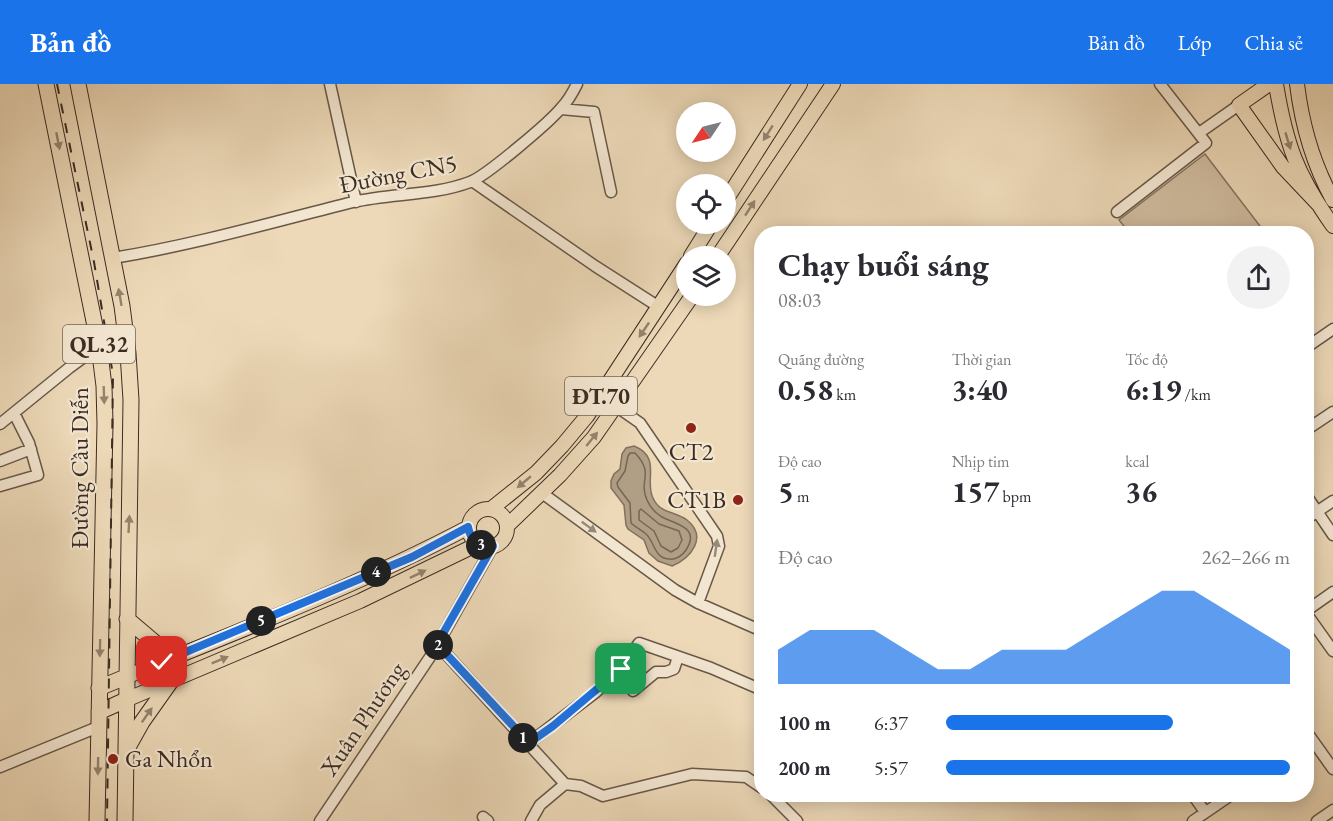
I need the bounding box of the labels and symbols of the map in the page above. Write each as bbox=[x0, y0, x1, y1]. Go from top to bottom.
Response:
north arrow bbox=[676, 102, 736, 162]
one-way arrow bbox=[762, 125, 773, 141]
one-way arrow bbox=[54, 132, 63, 151]
one-way arrow bbox=[1284, 132, 1293, 150]
street label: Đường CN5 bbox=[336, 147, 459, 200]
one-way arrow bbox=[744, 200, 756, 216]
one-way arrow bbox=[115, 287, 124, 306]
one-way arrow bbox=[638, 321, 650, 337]
road number: QL.32 bbox=[63, 325, 135, 363]
road number: ĐT.70 bbox=[565, 377, 637, 415]
one-way arrow bbox=[99, 385, 109, 404]
street label: Đường Cầu Diễn bbox=[64, 387, 95, 549]
marker: CT2 bbox=[684, 421, 698, 435]
one-way arrow bbox=[585, 432, 598, 447]
place label: CT2 bbox=[669, 436, 714, 467]
one-way arrow bbox=[517, 475, 532, 488]
place label: CT1B bbox=[667, 484, 726, 515]
marker: CT1B bbox=[731, 493, 745, 507]
one-way arrow bbox=[125, 515, 134, 534]
one-way arrow bbox=[582, 521, 597, 533]
pin: 3 bbox=[466, 530, 496, 560]
one-way arrow bbox=[711, 538, 721, 557]
pin: 4 bbox=[361, 557, 391, 587]
one-way arrow bbox=[410, 569, 427, 578]
pin: 5 bbox=[246, 606, 276, 636]
pin: 2 bbox=[423, 630, 453, 660]
pin bbox=[136, 636, 187, 687]
one-way arrow bbox=[95, 639, 105, 658]
pin bbox=[595, 643, 646, 694]
one-way arrow bbox=[211, 655, 229, 664]
street label: Xuân Phương bbox=[313, 655, 412, 783]
one-way arrow bbox=[141, 707, 153, 723]
pin: 1 bbox=[508, 723, 538, 753]
place label: Ga Nhổn bbox=[125, 743, 213, 774]
marker: Ga Nhổn bbox=[106, 752, 120, 766]
one-way arrow bbox=[93, 757, 102, 776]

